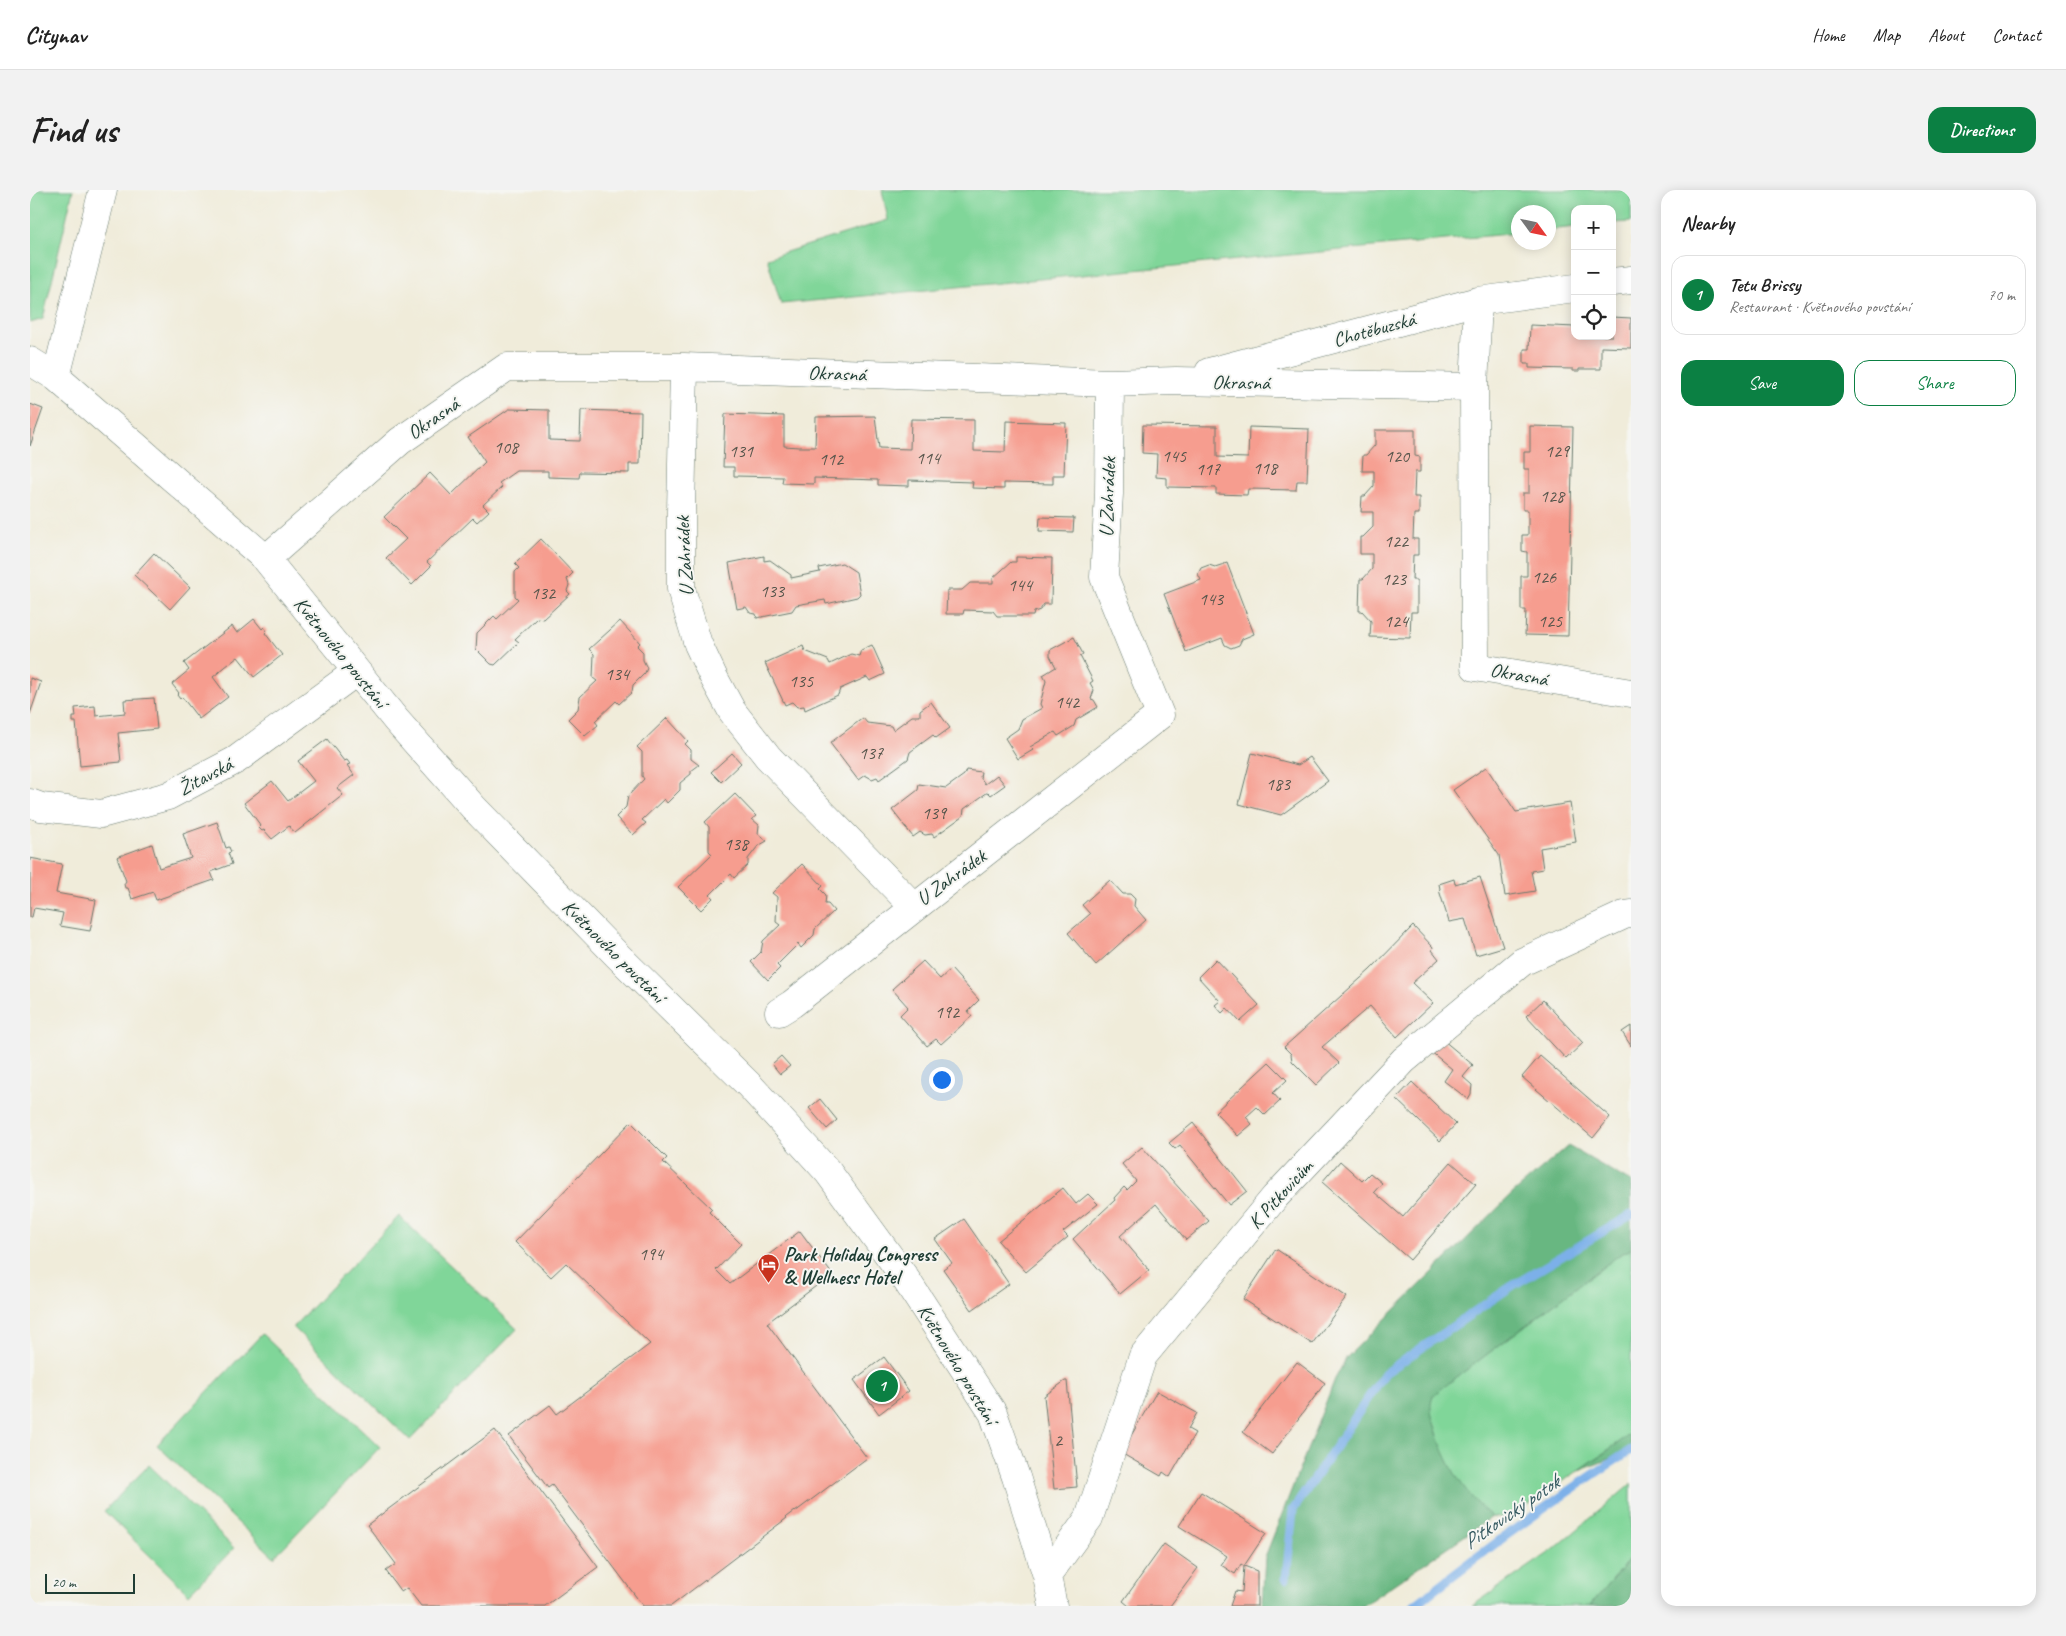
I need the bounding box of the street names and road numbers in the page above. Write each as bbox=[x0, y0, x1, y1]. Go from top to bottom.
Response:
street label: Chotěbuzská bbox=[1330, 306, 1420, 352]
street label: Okrasná bbox=[808, 360, 869, 387]
street label: Okrasná bbox=[1212, 369, 1272, 396]
street label: Okrasná bbox=[402, 390, 466, 445]
street label: U Zahrádek bbox=[1094, 455, 1121, 537]
street label: U Zahrádek bbox=[670, 514, 699, 597]
street label: Květnového povstání bbox=[288, 592, 396, 716]
street label: Okrasná bbox=[1488, 657, 1552, 692]
street label: Žitavská bbox=[174, 751, 239, 801]
street label: U Zahrádek bbox=[912, 843, 992, 911]
street label: Květnového povstání bbox=[557, 895, 673, 1011]
street label: K Pitkovicům bbox=[1243, 1153, 1319, 1234]
street label: Květnového povstání bbox=[912, 1300, 1005, 1432]

